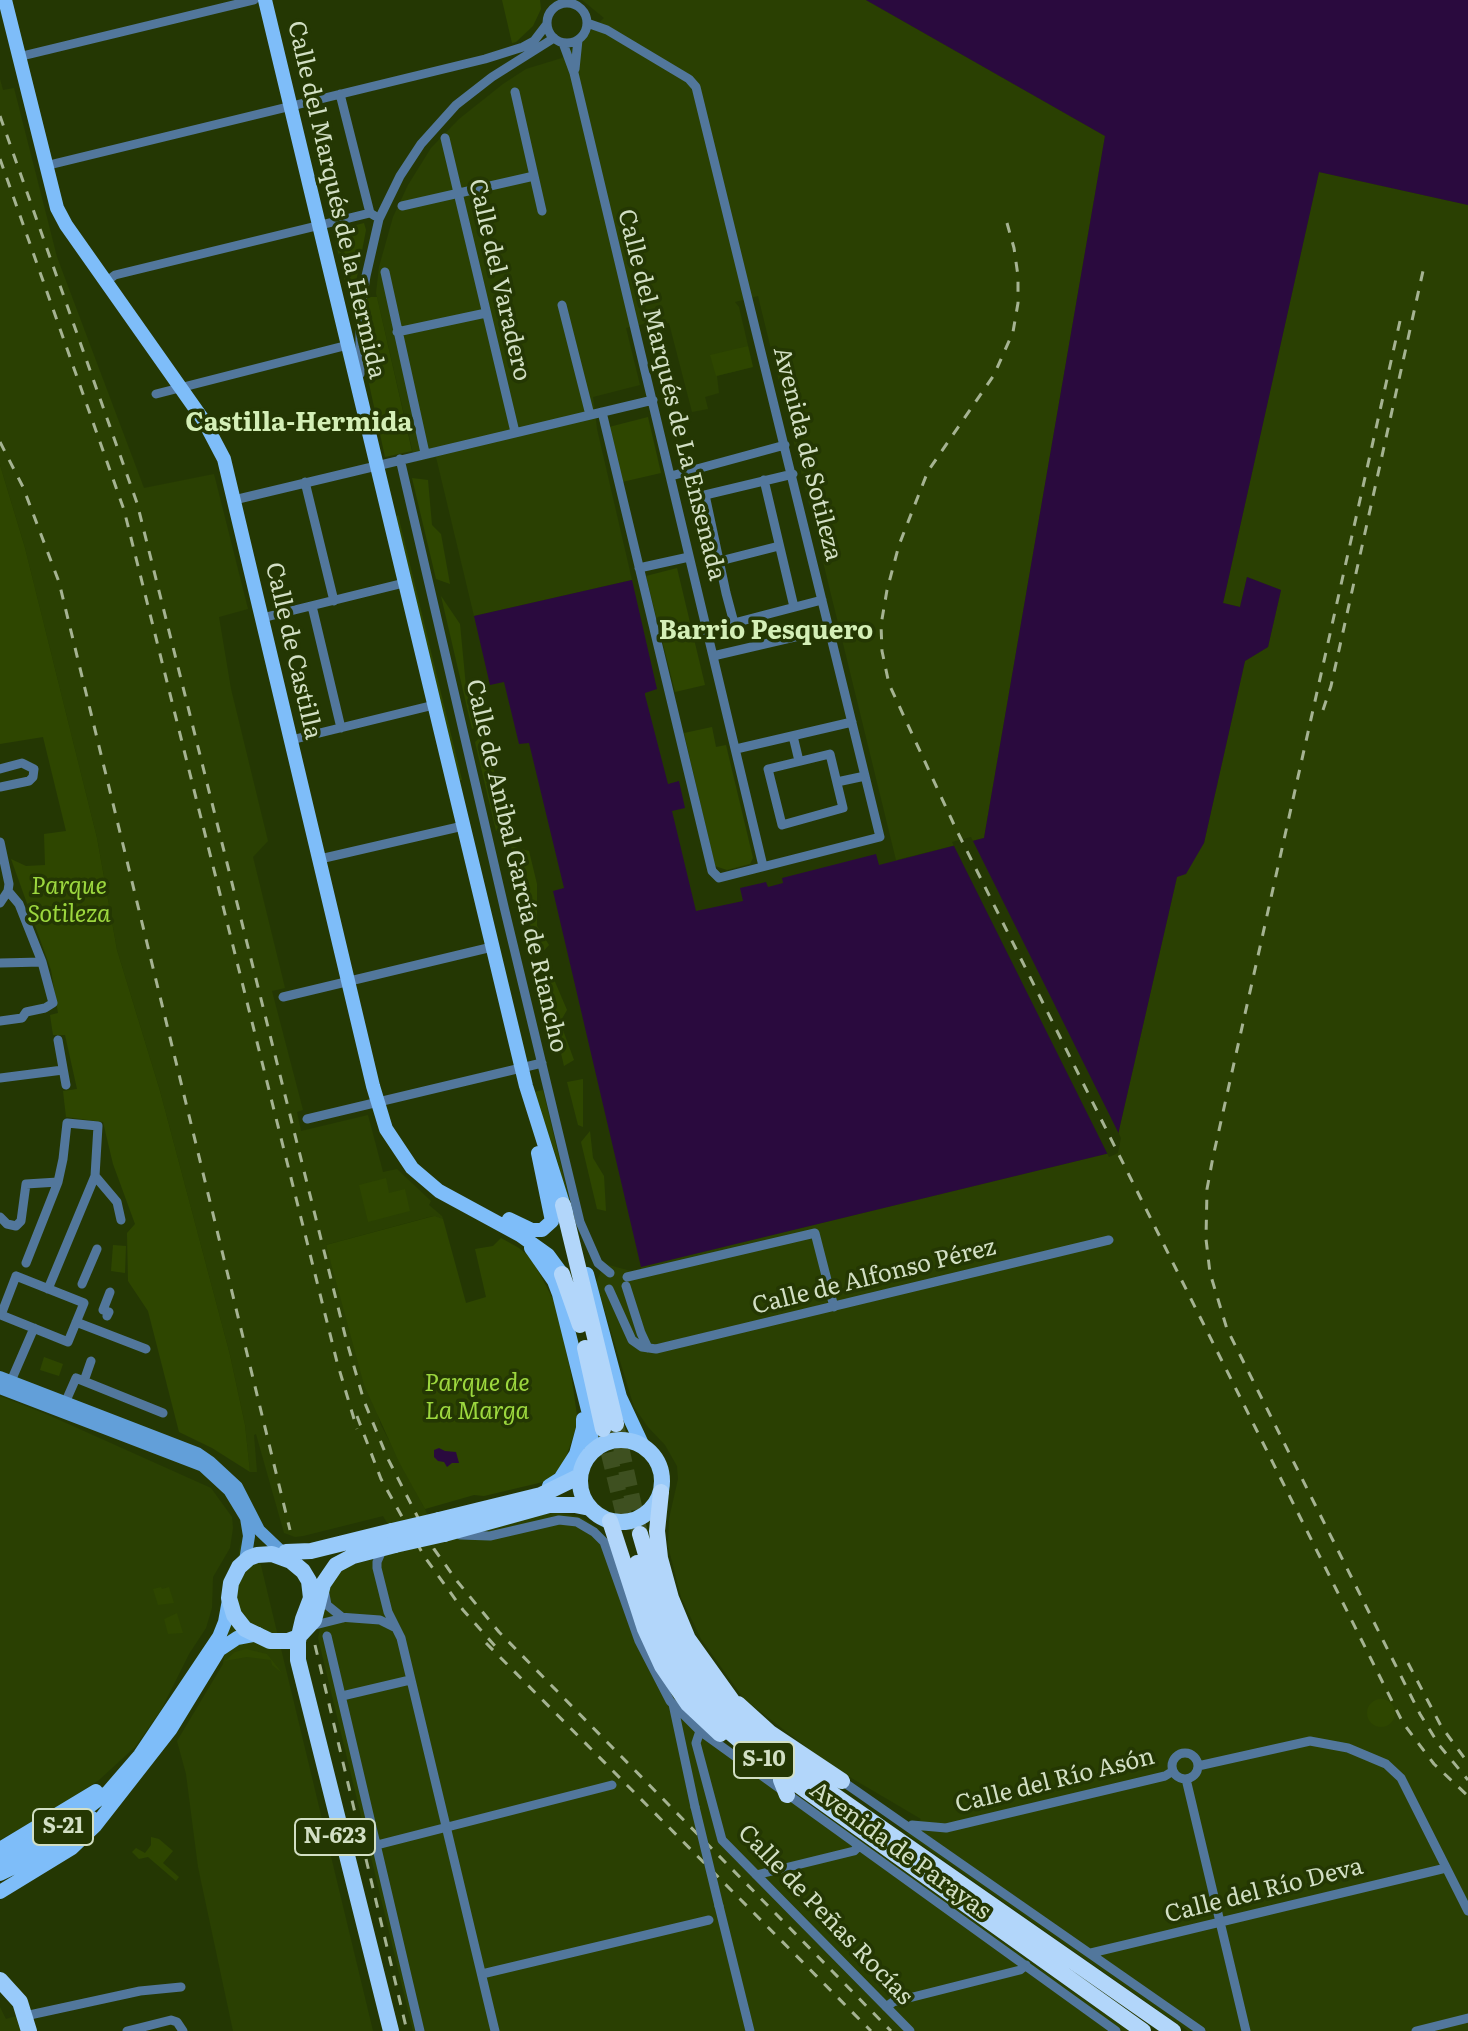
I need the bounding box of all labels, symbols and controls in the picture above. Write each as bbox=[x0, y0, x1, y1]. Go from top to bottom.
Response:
street label: Calle del Marqués de la Hermida bbox=[281, 18, 391, 382]
street label: Calle del Varadero bbox=[462, 176, 536, 384]
street label: Calle del Marqués de La Ensenada bbox=[611, 206, 731, 584]
street label: Avenida de Sotileza bbox=[766, 344, 848, 564]
district label: Castilla-Hermida bbox=[185, 407, 413, 439]
street label: Calle de Castilla bbox=[259, 560, 327, 742]
district label: Barrio Pesquero bbox=[659, 615, 873, 647]
street label: Calle de Anibal García de Riancho bbox=[459, 677, 573, 1055]
park label: Parque Sotileza bbox=[27, 873, 111, 929]
street label: Calle de Alfonso Pérez bbox=[749, 1233, 999, 1321]
park label: Parque de La Marga bbox=[424, 1370, 530, 1426]
road number: S-10 bbox=[734, 1742, 794, 1778]
street label: Calle del Río Asón bbox=[952, 1742, 1158, 1820]
street label: Avenida de Parayas bbox=[804, 1776, 996, 1926]
road number: S-21 bbox=[33, 1809, 93, 1845]
road number: N-623 bbox=[295, 1819, 375, 1855]
street label: Calle de Peñas Rocías bbox=[731, 1819, 919, 2011]
street label: Calle del Río Deva bbox=[1162, 1852, 1366, 1930]

